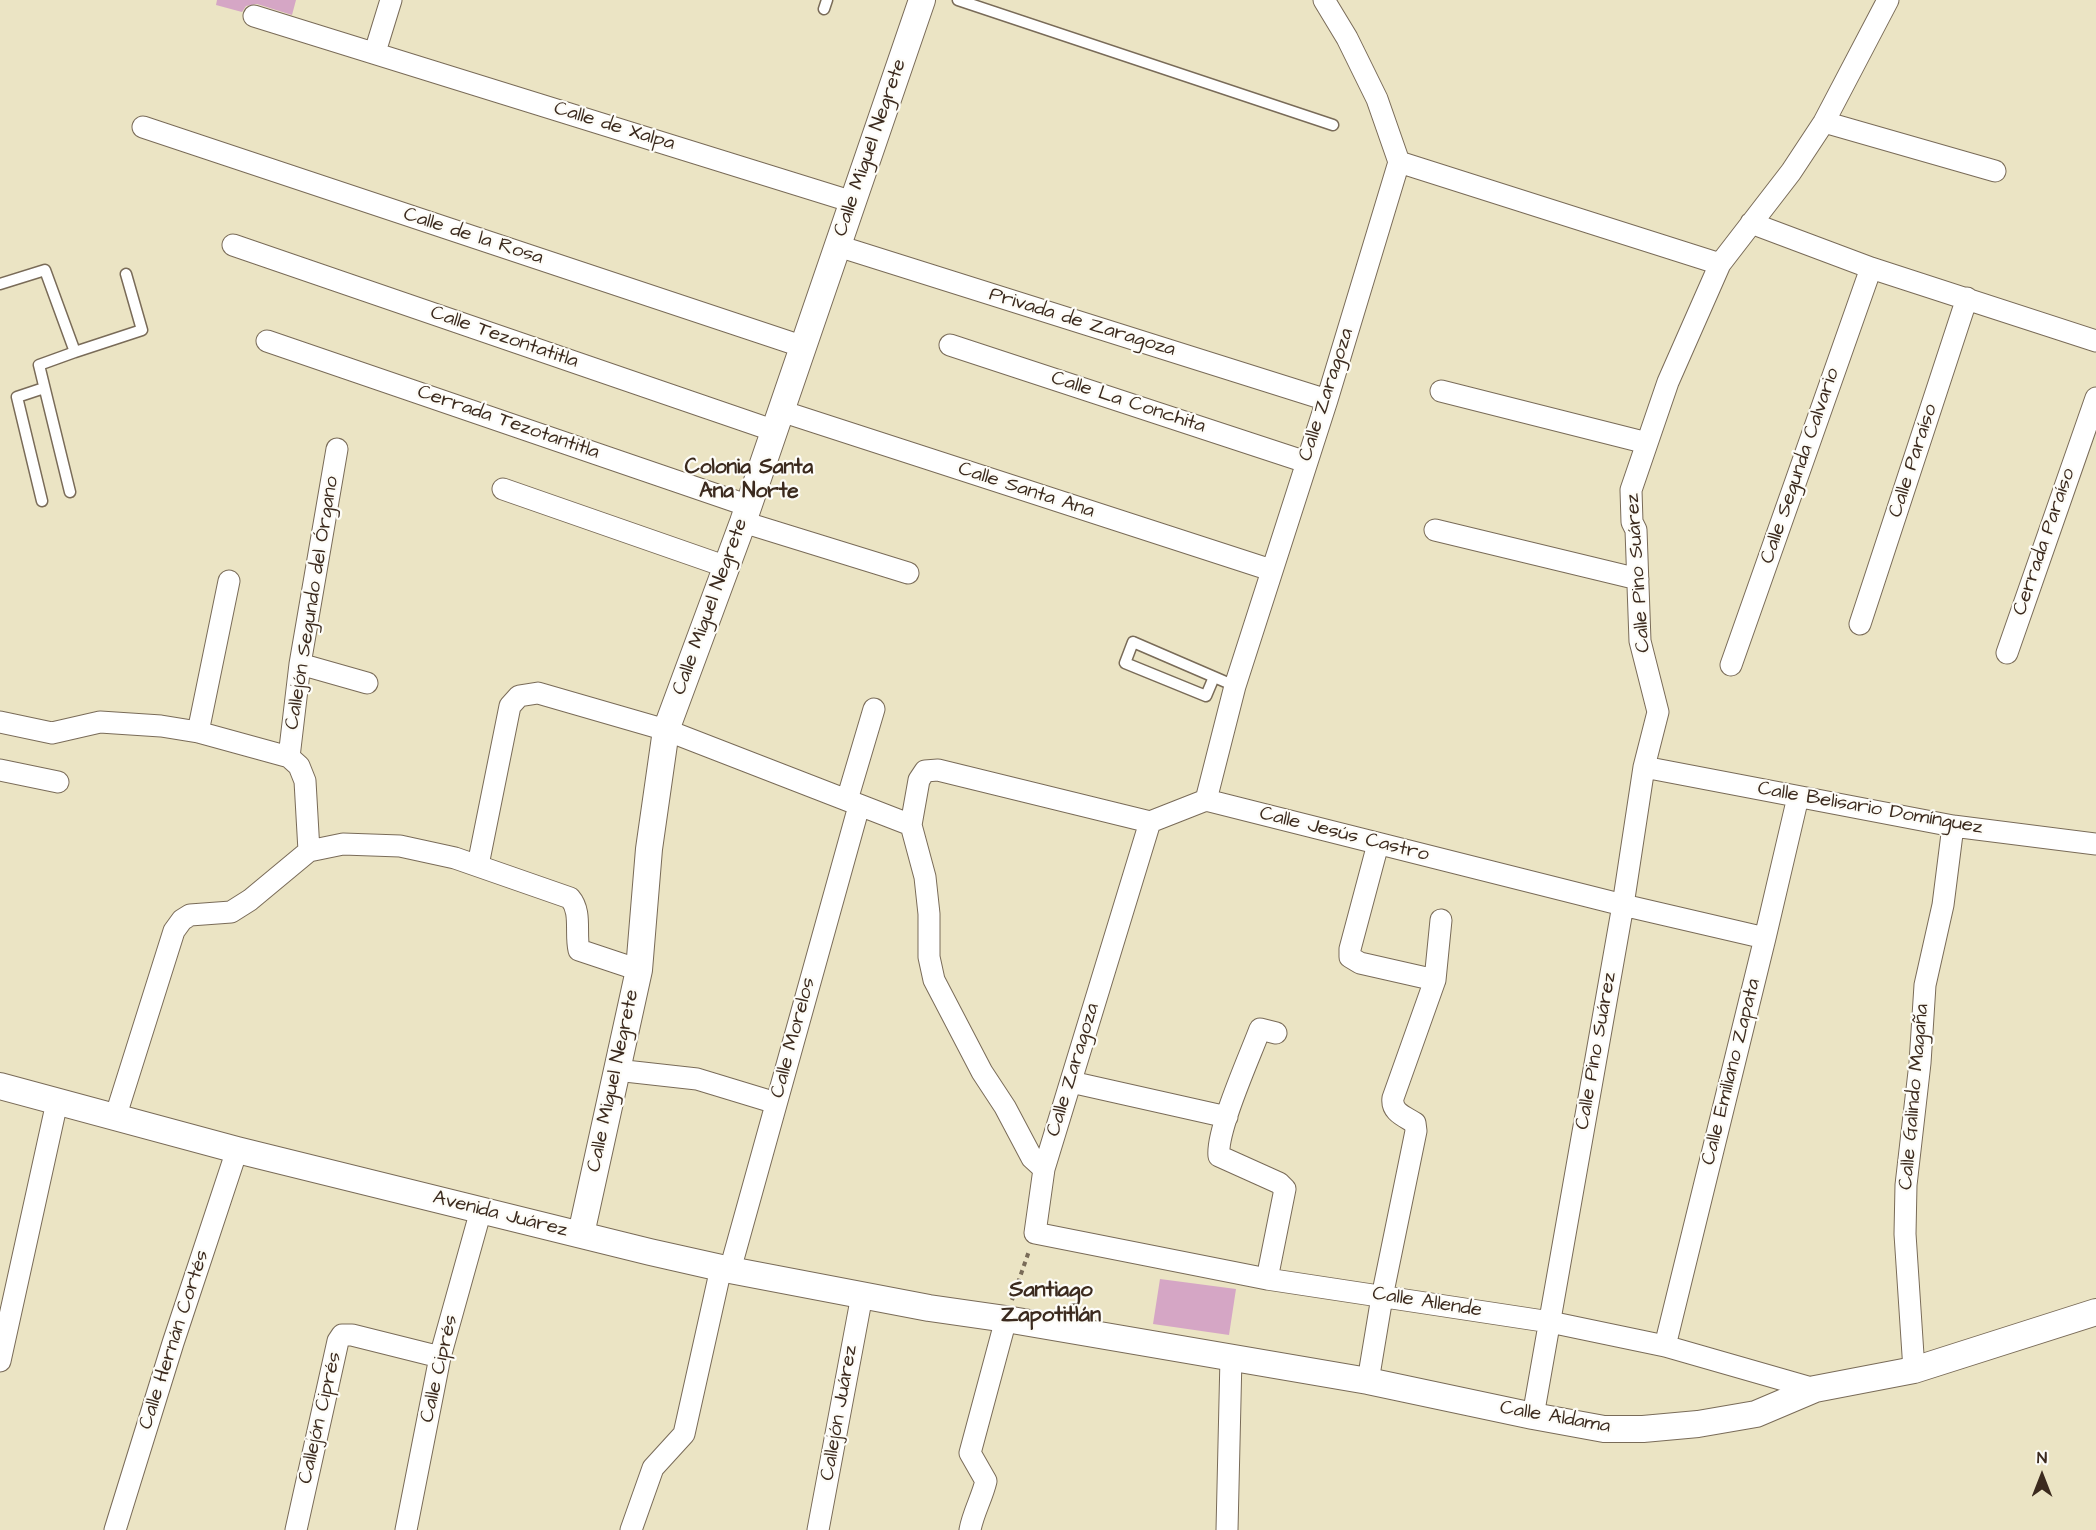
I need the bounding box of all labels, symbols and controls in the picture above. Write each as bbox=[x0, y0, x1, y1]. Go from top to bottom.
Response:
street label: Calle Miguel Negrete bbox=[829, 56, 913, 240]
street label: Calle de Xalpa bbox=[551, 97, 677, 157]
street label: Calle de la Rosa bbox=[400, 203, 546, 271]
street label: Privada de Zaragoza bbox=[986, 283, 1178, 363]
street label: Calle Tezontatitla bbox=[427, 301, 581, 375]
street label: Calle Zaragoza bbox=[1294, 326, 1360, 464]
street label: Calle Segunda Calvario bbox=[1756, 365, 1846, 567]
street label: Calle La Conchita bbox=[1048, 367, 1208, 439]
street label: Cerrada Tezotantitla bbox=[414, 381, 602, 465]
street label: Calle Paraíso bbox=[1884, 401, 1944, 521]
district label: Colonia Santa Ana Norte bbox=[685, 456, 813, 506]
street label: Calle Santa Ana bbox=[955, 458, 1097, 524]
street label: Cerrada Paraíso bbox=[2009, 465, 2081, 619]
street label: Callejón Segundo del Órgano bbox=[281, 475, 345, 731]
street label: Calle Pino Suárez bbox=[1621, 493, 1657, 653]
street label: Calle Miguel Negrete bbox=[668, 516, 754, 698]
street label: Calle Belisario Domínguez bbox=[1756, 777, 1984, 841]
street label: Calle Jesús Castro bbox=[1257, 802, 1431, 868]
street label: Calle Pino Suárez bbox=[1571, 970, 1623, 1132]
street label: Calle Morelos bbox=[766, 975, 822, 1101]
street label: Calle Emiliano Zapata bbox=[1697, 976, 1767, 1168]
street label: Calle Miguel Negrete bbox=[583, 988, 645, 1174]
street label: Calle Zaragoza bbox=[1042, 1000, 1106, 1140]
street label: Calle Galindo Magaña bbox=[1895, 1003, 1935, 1191]
street label: Avenida Juárez bbox=[430, 1187, 570, 1243]
street label: Calle Hernán Cortés bbox=[135, 1247, 215, 1433]
district label: Santiago Zapotitlán bbox=[1001, 1278, 1101, 1330]
street label: Calle Allende bbox=[1371, 1283, 1483, 1323]
street label: Calle Ciprés bbox=[416, 1313, 464, 1425]
street label: Callejón Juárez bbox=[816, 1343, 864, 1483]
street label: Callejón Ciprés bbox=[294, 1350, 348, 1486]
street label: Calle Aldama bbox=[1498, 1396, 1612, 1440]
north arrow bbox=[2012, 1446, 2072, 1506]
text: N bbox=[2037, 1447, 2047, 1469]

